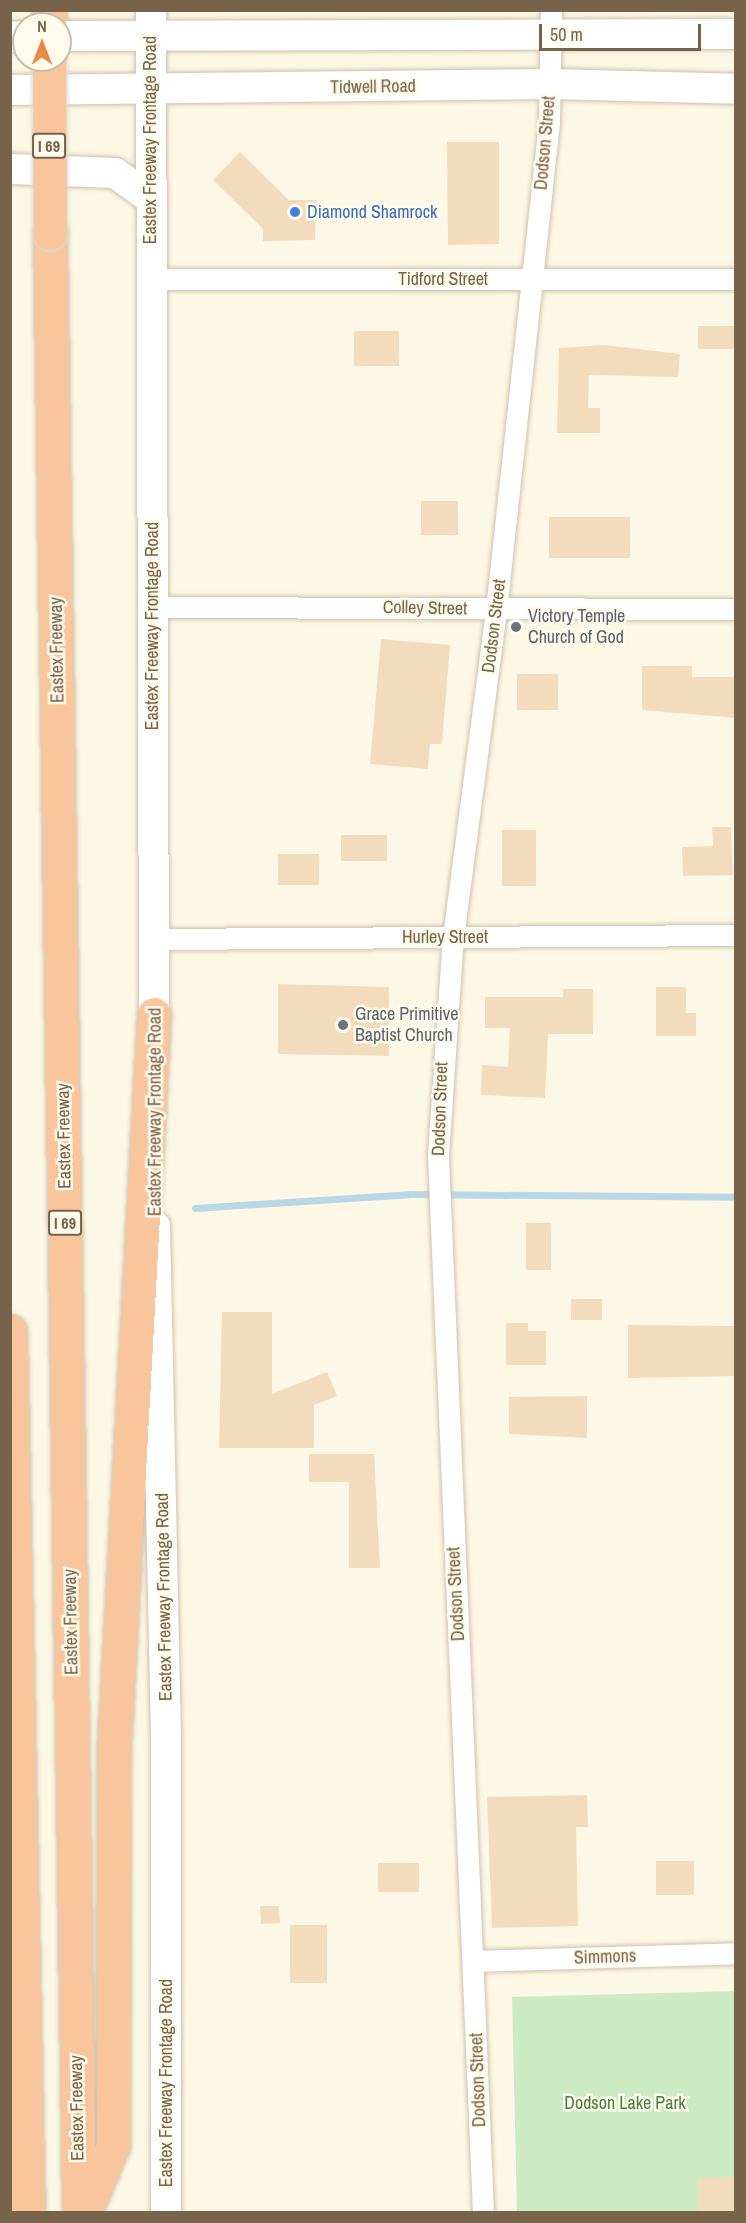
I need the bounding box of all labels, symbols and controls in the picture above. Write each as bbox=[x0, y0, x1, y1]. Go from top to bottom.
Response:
north arrow bbox=[12, 12, 72, 72]
scale bar bbox=[542, 12, 704, 50]
text: N bbox=[37, 15, 47, 37]
text: 50 m bbox=[550, 22, 583, 47]
street label: Eastex Freeway Frontage Road bbox=[139, 36, 161, 244]
street label: Tidwell Road bbox=[330, 75, 416, 99]
street label: Dodson Street bbox=[530, 95, 560, 191]
road number: I 69 bbox=[31, 133, 67, 159]
place label: Diamond Shamrock bbox=[307, 201, 437, 223]
marker: Diamond Shamrock bbox=[288, 205, 302, 219]
street label: Tidford Street bbox=[398, 268, 488, 290]
street label: Eastex Freeway Frontage Road bbox=[141, 522, 163, 730]
street label: Dodson Street bbox=[478, 578, 510, 674]
street label: Colley Street bbox=[383, 596, 467, 620]
street label: Eastex Freeway bbox=[45, 597, 69, 703]
place label: Victory Temple Church of God bbox=[528, 606, 625, 648]
marker: Victory Temple Church of God bbox=[509, 620, 523, 634]
street label: Hurley Street bbox=[402, 926, 488, 948]
place label: Grace Primitive Baptist Church bbox=[355, 1004, 458, 1046]
street label: Eastex Freeway Frontage Road bbox=[144, 1008, 166, 1216]
marker: Grace Primitive Baptist Church bbox=[336, 1018, 350, 1032]
street label: Dodson Street bbox=[428, 1061, 452, 1157]
street label: Eastex Freeway bbox=[52, 1083, 76, 1189]
road number: I 69 bbox=[47, 1210, 83, 1236]
street label: Eastex Freeway Frontage Road bbox=[151, 1493, 177, 1701]
street label: Dodson Street bbox=[443, 1546, 469, 1642]
street label: Eastex Freeway bbox=[59, 1569, 83, 1675]
street label: Simmons bbox=[573, 1945, 637, 1969]
street label: Eastex Freeway Frontage Road bbox=[155, 1979, 177, 2187]
street label: Dodson Street bbox=[466, 2032, 490, 2128]
street label: Eastex Freeway bbox=[65, 2055, 89, 2161]
park label: Dodson Lake Park bbox=[564, 2092, 686, 2114]

